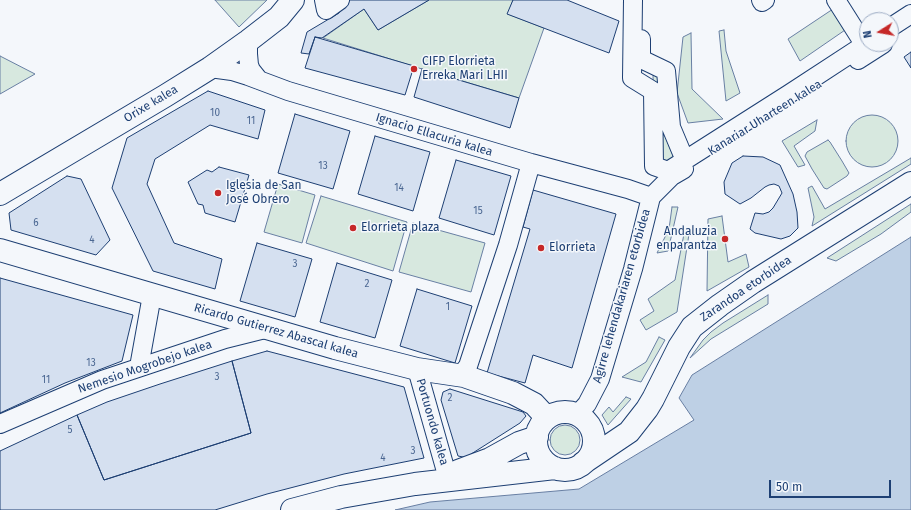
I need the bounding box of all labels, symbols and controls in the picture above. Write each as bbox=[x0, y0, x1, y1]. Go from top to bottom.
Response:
north arrow bbox=[859, 12, 899, 52]
text: N bbox=[861, 29, 875, 39]
place label: CIFP Elorrieta Erreka Mari LHII bbox=[422, 55, 508, 83]
marker: CIFP Elorrieta Erreka Mari LHII bbox=[409, 64, 419, 74]
street label: Kanariar Uharteen kalea bbox=[705, 77, 825, 159]
street label: Orixe kalea bbox=[121, 82, 181, 126]
house number: 10 bbox=[210, 107, 220, 119]
street label: Ignacio Ellacuria kalea bbox=[374, 110, 494, 160]
house number: 11 bbox=[247, 115, 255, 127]
house number: 13 bbox=[318, 160, 328, 172]
place label: Iglesia de San José Obrero bbox=[226, 179, 301, 207]
house number: 14 bbox=[394, 182, 404, 194]
marker: Iglesia de San José Obrero bbox=[213, 188, 223, 198]
house number: 15 bbox=[473, 205, 483, 217]
street label: Agirre lehendakariaren etorbidea bbox=[590, 207, 654, 385]
house number: 6 bbox=[33, 217, 39, 229]
place label: Elorrieta plaza bbox=[361, 221, 440, 235]
marker: Elorrieta plaza bbox=[348, 223, 358, 233]
place label: Andaluzia enparantza bbox=[656, 225, 717, 253]
house number: 4 bbox=[89, 234, 95, 246]
marker: Andaluzia enparantza bbox=[720, 234, 730, 244]
place label: Elorrieta bbox=[549, 241, 596, 255]
marker: Elorrieta bbox=[536, 243, 546, 253]
street label: Zarandoa etorbidea bbox=[698, 253, 794, 325]
house number: 3 bbox=[293, 258, 297, 270]
house number: 2 bbox=[365, 278, 369, 290]
street label: Ricardo Gutierrez Abascal kalea bbox=[192, 301, 360, 361]
house number: 1 bbox=[446, 301, 450, 313]
street label: Nemesio Mogrobejo kalea bbox=[76, 337, 214, 397]
house number: 13 bbox=[86, 357, 96, 369]
house number: 3 bbox=[215, 371, 219, 383]
house number: 11 bbox=[42, 374, 50, 386]
street label: Portuondo kalea bbox=[413, 377, 451, 467]
house number: 2 bbox=[448, 392, 452, 404]
house number: 5 bbox=[67, 424, 73, 436]
house number: 3 bbox=[411, 445, 415, 457]
house number: 4 bbox=[380, 452, 386, 464]
scale bar bbox=[771, 472, 893, 498]
text: 50 m bbox=[776, 480, 802, 494]

